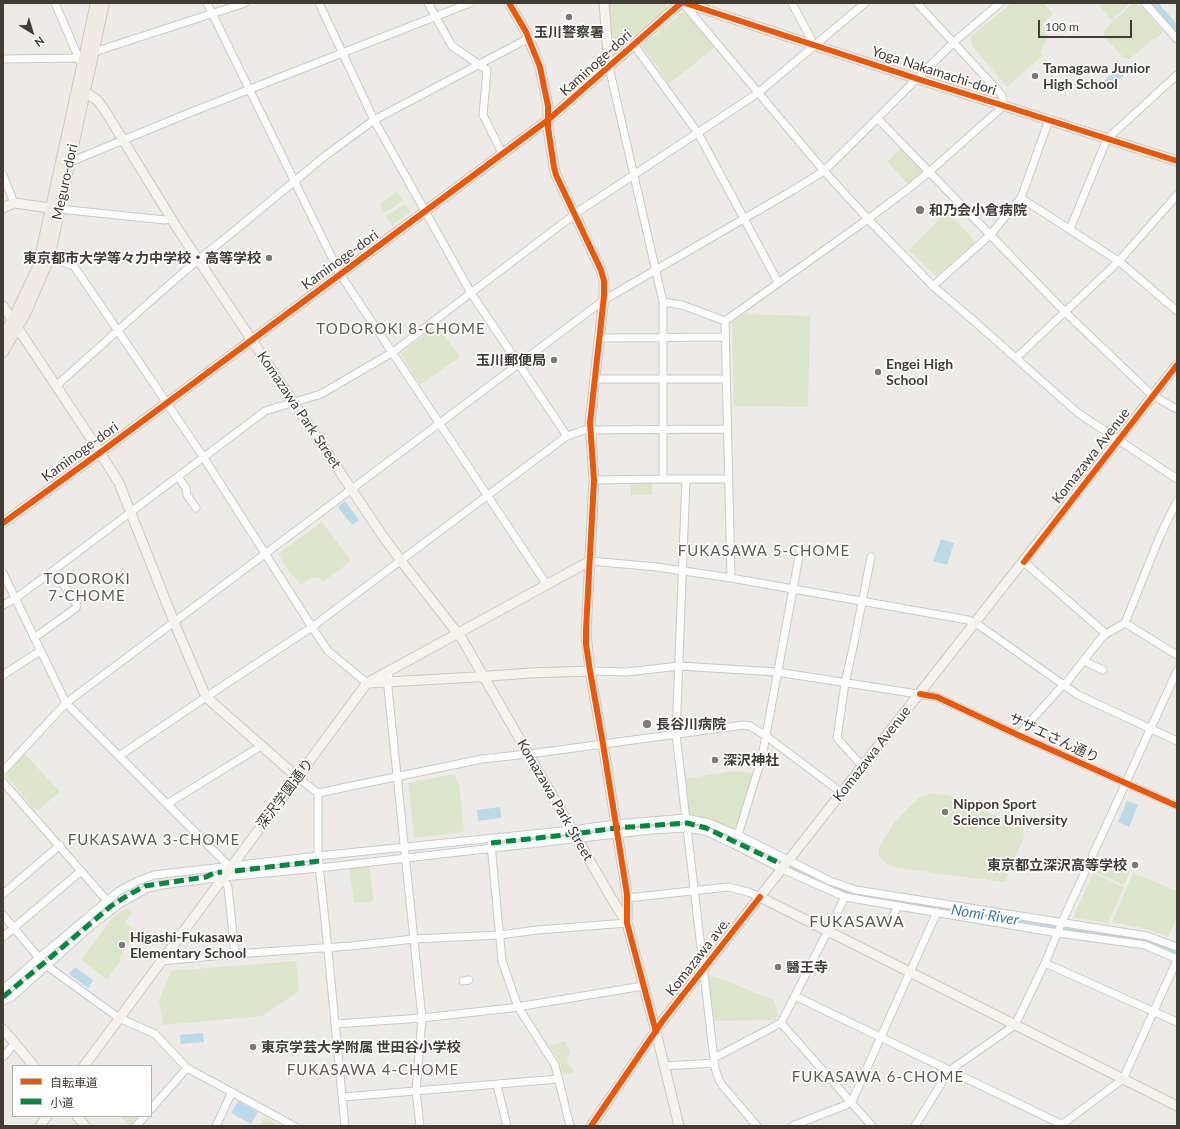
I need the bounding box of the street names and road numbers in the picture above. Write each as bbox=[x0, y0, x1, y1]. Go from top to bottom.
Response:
street label: Kaminoge-dori bbox=[557, 26, 635, 100]
street label: Yoga Nakamachi-dori bbox=[869, 43, 999, 99]
street label: Meguro-dori bbox=[49, 142, 81, 222]
street label: Kaminoge-dori bbox=[298, 227, 382, 293]
street label: Komazawa Park Street bbox=[254, 348, 344, 472]
street label: Komazawa Avenue bbox=[1049, 405, 1133, 507]
street label: Kaminoge-dori bbox=[38, 419, 122, 485]
street label: Komazawa Avenue bbox=[830, 703, 914, 805]
street label: サザエさん通り bbox=[1006, 710, 1102, 766]
street label: Komazawa Park Street bbox=[513, 736, 597, 864]
street label: 深沢学園通り bbox=[253, 755, 317, 833]
street label: Komazawa ave. bbox=[662, 915, 734, 999]

